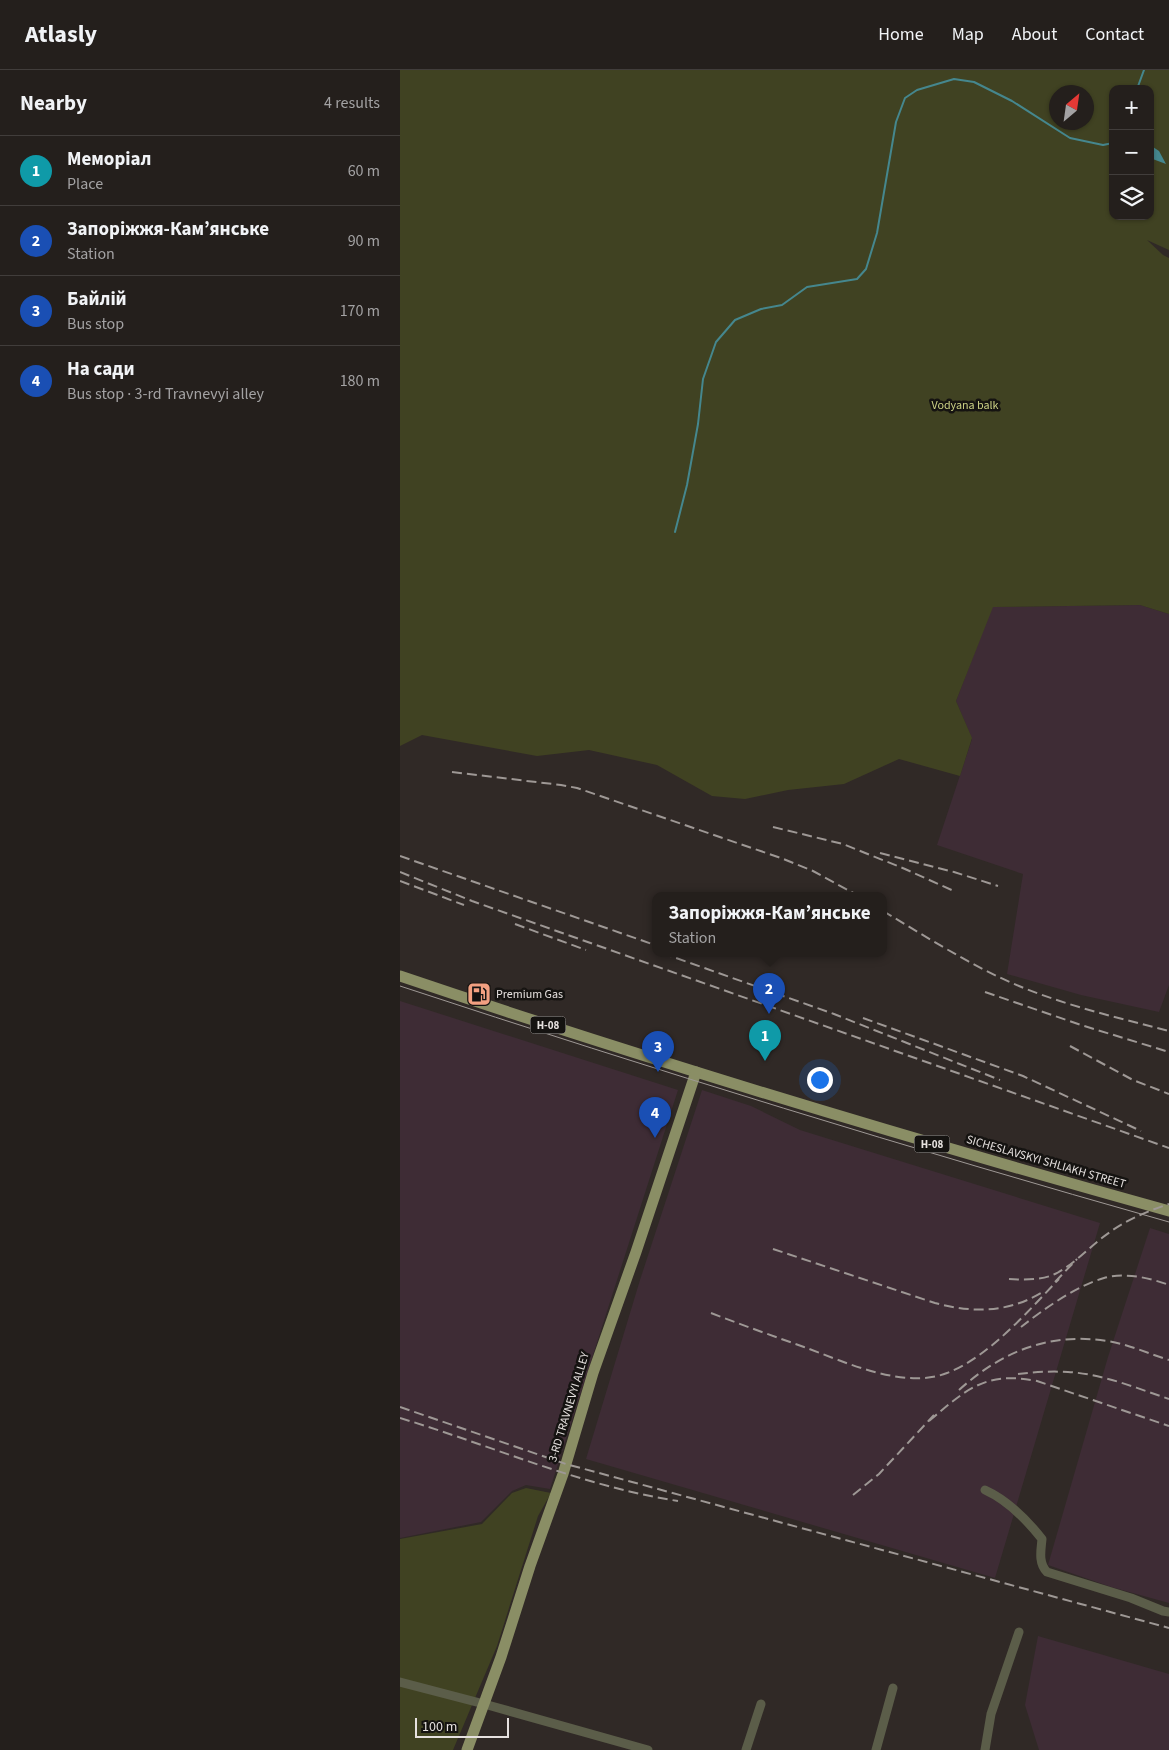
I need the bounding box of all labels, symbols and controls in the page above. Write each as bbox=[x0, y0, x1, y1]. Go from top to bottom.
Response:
text: Atlasly bbox=[25, 17, 97, 52]
text: Home bbox=[878, 22, 924, 47]
text: Map bbox=[952, 22, 984, 47]
text: About bbox=[1012, 22, 1057, 47]
text: Contact bbox=[1085, 22, 1144, 47]
north arrow bbox=[1049, 85, 1094, 130]
map controls bbox=[1109, 85, 1154, 220]
button: + bbox=[1109, 85, 1154, 130]
text: Nearby bbox=[20, 88, 87, 118]
text: 4 results bbox=[324, 92, 380, 114]
button: − bbox=[1109, 130, 1154, 175]
text: Меморіал bbox=[67, 146, 151, 173]
text: 1 bbox=[32, 160, 40, 182]
text: 60 m bbox=[348, 160, 380, 182]
text: Place bbox=[67, 173, 103, 195]
button: layers bbox=[1109, 175, 1154, 220]
text: Запоріжжя-Кам’янське bbox=[67, 216, 269, 243]
text: 2 bbox=[32, 230, 40, 252]
text: 90 m bbox=[348, 230, 380, 252]
text: Station bbox=[67, 243, 115, 265]
text: Байлій bbox=[67, 286, 127, 313]
text: 3 bbox=[32, 300, 40, 322]
text: 170 m bbox=[340, 300, 380, 322]
text: Bus stop bbox=[67, 313, 124, 335]
text: На сади bbox=[67, 356, 135, 383]
text: 4 bbox=[32, 370, 40, 392]
text: 180 m bbox=[340, 370, 380, 392]
text: Bus stop · 3-rd Travnevyi alley bbox=[67, 383, 264, 405]
park label: Vodyana balk bbox=[931, 397, 999, 414]
popup bbox=[652, 892, 887, 957]
text: Запоріжжя-Кам’янське bbox=[668, 900, 871, 927]
text: Station bbox=[668, 927, 716, 949]
pin: 2 bbox=[753, 973, 785, 1014]
fuel station icon: Premium Gas bbox=[466, 981, 492, 1007]
place label: Premium Gas bbox=[496, 986, 563, 1003]
road number: Н-08 bbox=[530, 1016, 566, 1034]
pin: 1 bbox=[749, 1020, 781, 1061]
pin: 3 bbox=[642, 1031, 674, 1072]
your location bbox=[807, 1067, 833, 1093]
pin: 4 bbox=[639, 1097, 671, 1138]
street label: SICHESLAVSKYI SHLIAKH STREET bbox=[964, 1131, 1128, 1193]
road number: Н-08 bbox=[914, 1136, 950, 1152]
street label: 3-RD TRAVNEVYI ALLEY bbox=[544, 1350, 594, 1464]
scale bar bbox=[415, 1715, 509, 1738]
text: 100 m bbox=[422, 1717, 457, 1737]

